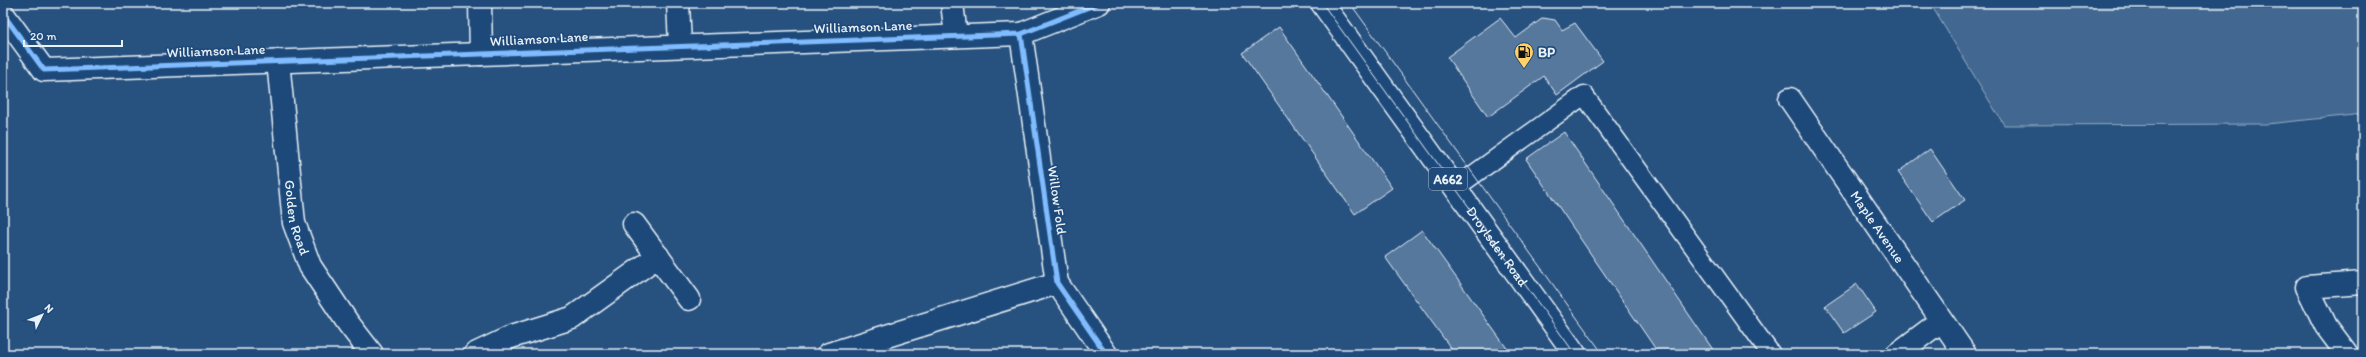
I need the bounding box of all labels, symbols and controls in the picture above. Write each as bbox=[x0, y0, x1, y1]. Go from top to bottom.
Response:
street label: Williamson Lane bbox=[813, 17, 913, 37]
scale bar bbox=[24, 22, 122, 48]
street label: Williamson Lane bbox=[489, 28, 589, 50]
text: 20 m bbox=[30, 29, 57, 43]
street label: Williamson Lane bbox=[166, 41, 266, 61]
fuel station icon: BP bbox=[1513, 41, 1535, 69]
place label: BP bbox=[1538, 44, 1555, 61]
street label: Willow Fold bbox=[1044, 165, 1070, 236]
road number: A662 bbox=[1429, 168, 1467, 190]
street label: Golden Road bbox=[281, 179, 314, 258]
street label: Maple Avenue bbox=[1847, 187, 1909, 267]
street label: Droylsden Road bbox=[1463, 203, 1532, 290]
north arrow bbox=[22, 295, 62, 335]
text: N bbox=[42, 301, 56, 316]

